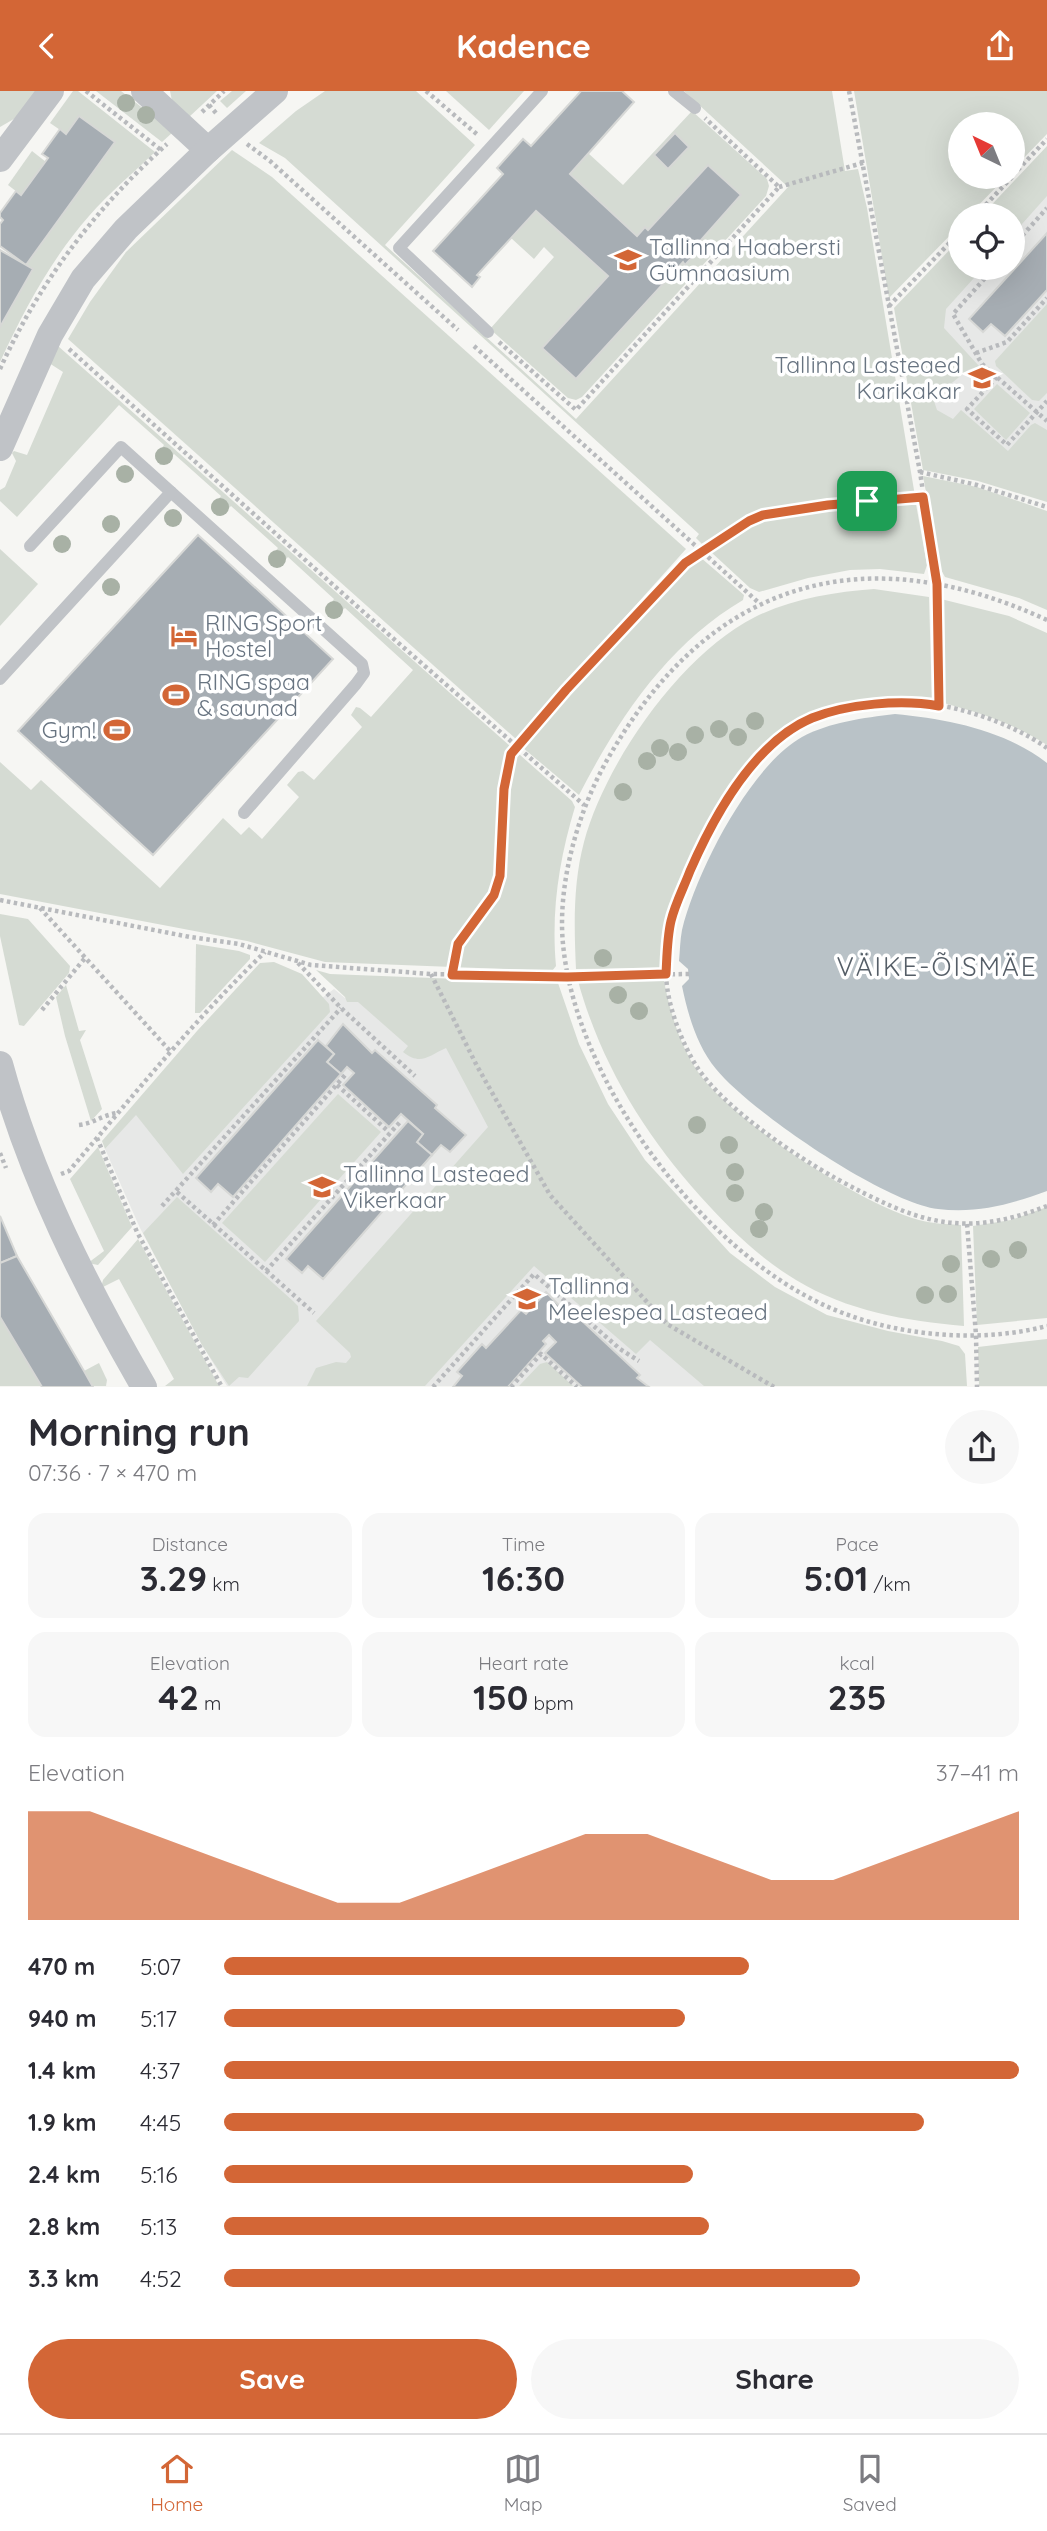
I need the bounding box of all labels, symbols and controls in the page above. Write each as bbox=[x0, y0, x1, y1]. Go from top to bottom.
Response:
text: Kadence bbox=[456, 26, 591, 66]
icon: back bbox=[28, 27, 66, 65]
icon: share bbox=[981, 27, 1019, 65]
north arrow bbox=[948, 112, 1026, 189]
map controls bbox=[948, 112, 1025, 280]
button: locate bbox=[948, 203, 1025, 280]
place label: Tallinna Haabersti Gümnaasium bbox=[649, 232, 841, 287]
school or university icon: Tallinna Haabersti Gümnaasium bbox=[613, 245, 643, 275]
place label: Tallinna Lasteaed Karikakar bbox=[775, 350, 961, 405]
school or university icon: Tallinna Lasteaed Karikakar bbox=[967, 363, 997, 393]
pin bbox=[837, 471, 897, 531]
icon: arrive bbox=[848, 482, 886, 520]
place label: RING Sport Hostel bbox=[205, 608, 323, 663]
hotel icon: RING Sport Hostel bbox=[169, 621, 199, 651]
place label: RING spaa & saunad bbox=[197, 667, 310, 722]
sports icon: RING spaa & saunad bbox=[161, 680, 191, 710]
place label: Gym! bbox=[42, 715, 96, 744]
sports icon: Gym! bbox=[102, 715, 132, 745]
district label: VÄIKE-ÕISMÄE bbox=[836, 950, 1038, 983]
place label: Tallinna Lasteaed Vikerkaar bbox=[343, 1159, 529, 1214]
school or university icon: Tallinna Lasteaed Vikerkaar bbox=[307, 1172, 337, 1202]
place label: Tallinna Meelespea Lasteaed bbox=[548, 1271, 768, 1326]
school or university icon: Tallinna Meelespea Lasteaed bbox=[512, 1284, 542, 1314]
text: Morning run bbox=[28, 1408, 250, 1456]
button: share bbox=[945, 1410, 1019, 1484]
text: 07:36 · 7 × 470 m bbox=[28, 1458, 197, 1487]
text: Distance bbox=[152, 1532, 228, 1556]
text: Time bbox=[502, 1532, 545, 1556]
text: Pace bbox=[835, 1532, 879, 1556]
text: 3.29 bbox=[140, 1556, 207, 1600]
text: 16:30 bbox=[482, 1556, 565, 1600]
text: 5:01 bbox=[803, 1556, 868, 1600]
text: km bbox=[207, 1572, 240, 1596]
text: /km bbox=[868, 1572, 911, 1596]
text: Elevation bbox=[150, 1651, 230, 1675]
text: Heart rate bbox=[478, 1651, 569, 1675]
text: kcal bbox=[839, 1651, 875, 1675]
text: 42 bbox=[158, 1675, 199, 1719]
text: 150 bbox=[473, 1675, 528, 1719]
text: 235 bbox=[828, 1675, 887, 1719]
text: m bbox=[199, 1691, 221, 1715]
text: bpm bbox=[528, 1691, 574, 1715]
text: Elevation bbox=[28, 1758, 125, 1787]
text: 37–41 m bbox=[936, 1758, 1019, 1787]
text: 470 m bbox=[28, 1952, 95, 1981]
text: 5:07 bbox=[140, 1952, 181, 1981]
text: 940 m bbox=[28, 2004, 96, 2033]
text: 5:17 bbox=[140, 2004, 177, 2033]
text: 1.4 km bbox=[28, 2056, 96, 2085]
text: 4:37 bbox=[140, 2056, 180, 2085]
text: 1.9 km bbox=[28, 2108, 96, 2137]
text: 4:45 bbox=[140, 2108, 181, 2137]
text: 2.4 km bbox=[28, 2160, 100, 2189]
text: 5:16 bbox=[140, 2160, 178, 2189]
text: 2.8 km bbox=[28, 2212, 100, 2241]
text: 5:13 bbox=[140, 2212, 177, 2241]
text: 3.3 km bbox=[28, 2264, 99, 2293]
text: 4:52 bbox=[140, 2264, 182, 2293]
button: Save bbox=[28, 2339, 517, 2419]
button: Share bbox=[531, 2339, 1019, 2419]
tab: Home bbox=[150, 2450, 203, 2516]
tab: Map bbox=[504, 2450, 542, 2516]
tab: Saved bbox=[843, 2450, 897, 2516]

